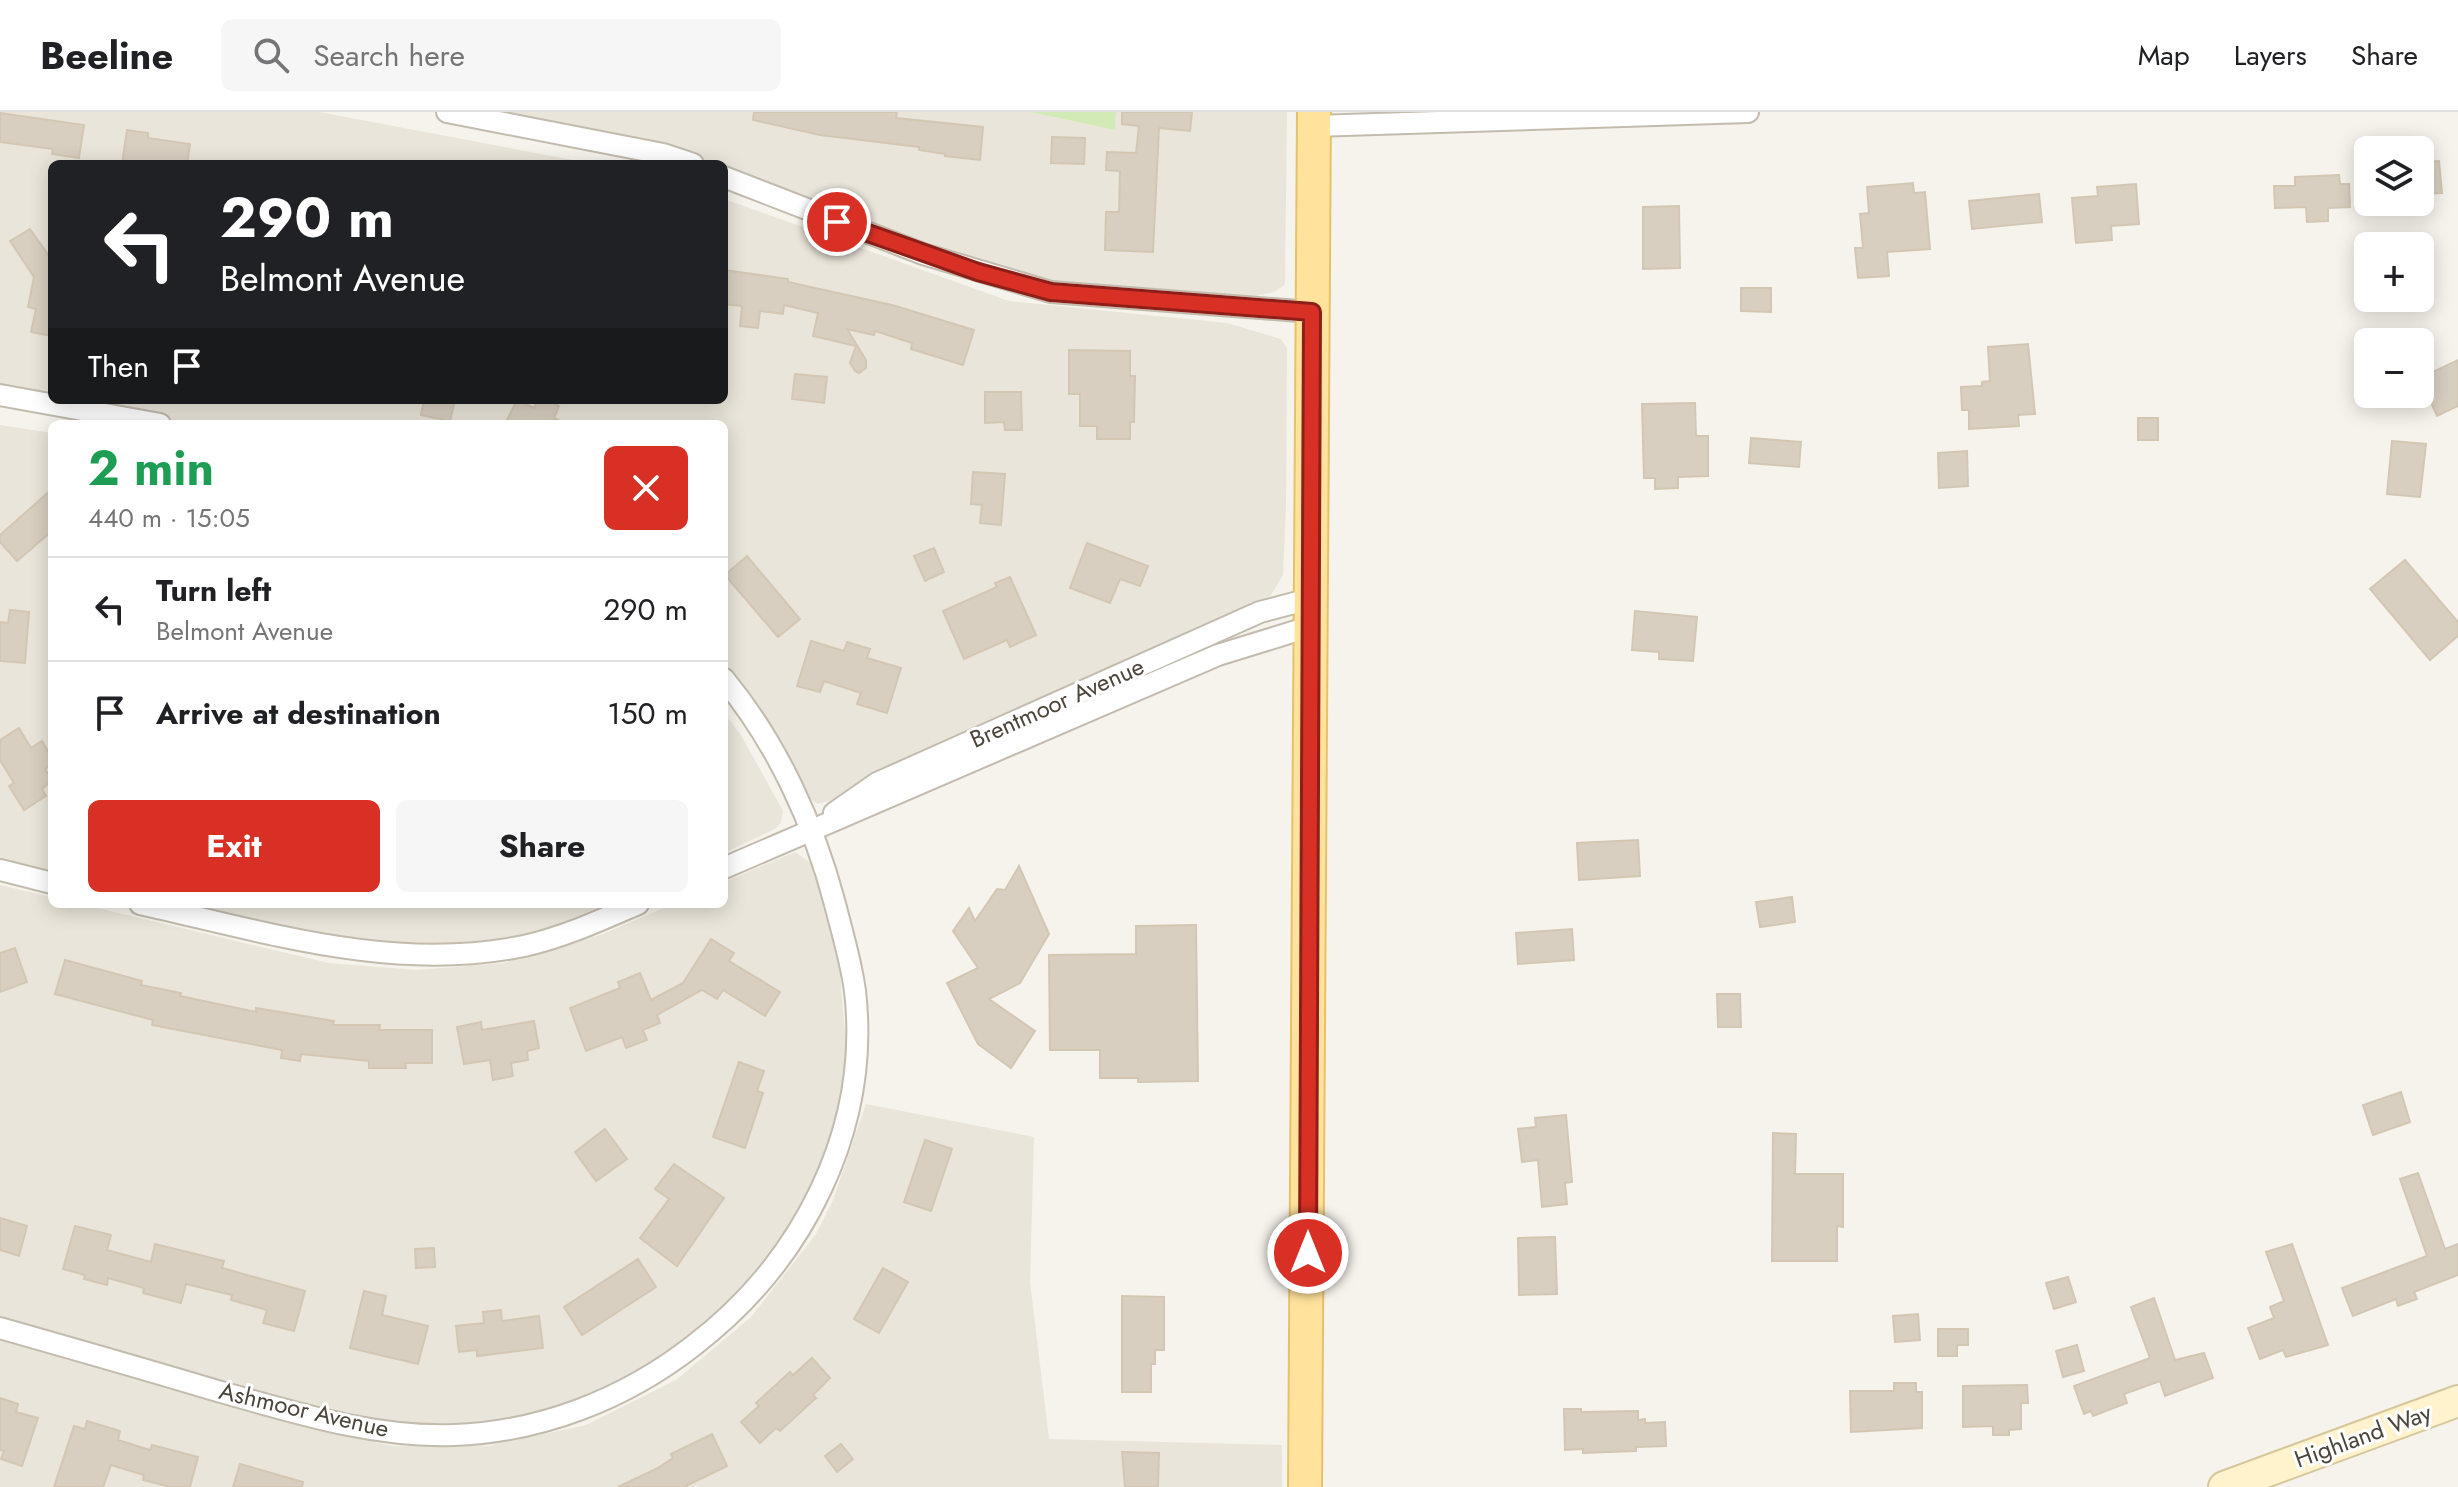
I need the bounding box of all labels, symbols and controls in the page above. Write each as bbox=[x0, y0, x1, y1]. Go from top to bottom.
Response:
search box bbox=[221, 19, 781, 91]
text: Beeline bbox=[40, 28, 173, 83]
icon: search bbox=[249, 33, 293, 77]
text: Search here bbox=[313, 34, 465, 77]
text: Map bbox=[2138, 35, 2190, 76]
text: Layers bbox=[2234, 35, 2307, 76]
text: Share bbox=[2351, 35, 2418, 76]
map controls bbox=[2354, 136, 2434, 408]
button: layers bbox=[2354, 136, 2434, 216]
text: 290 m bbox=[220, 177, 394, 258]
pin bbox=[803, 188, 871, 256]
icon: left bbox=[88, 192, 192, 296]
icon: arrive bbox=[815, 200, 859, 244]
button: + bbox=[2354, 232, 2434, 312]
text: Belmont Avenue bbox=[220, 252, 465, 304]
button: − bbox=[2354, 328, 2434, 408]
icon: arrive bbox=[165, 344, 209, 388]
text: Then bbox=[88, 345, 149, 388]
text: 2 min bbox=[88, 434, 214, 503]
button: close bbox=[604, 446, 688, 530]
text: 440 m · 15:05 bbox=[88, 499, 250, 537]
text: Turn left bbox=[156, 569, 271, 612]
icon: left bbox=[88, 587, 132, 631]
text: 290 m bbox=[603, 588, 688, 631]
text: Belmont Avenue bbox=[156, 612, 333, 650]
street label: Brentmoor Avenue bbox=[964, 649, 1149, 757]
icon: arrive bbox=[88, 691, 132, 735]
text: Arrive at destination bbox=[156, 692, 441, 735]
text: 150 m bbox=[607, 692, 688, 735]
button: Exit bbox=[88, 800, 380, 892]
button: Share bbox=[396, 800, 688, 892]
position arrow bbox=[1266, 1211, 1350, 1295]
street label: Ashmoor Avenue bbox=[216, 1373, 392, 1446]
street label: Highland Way bbox=[2289, 1394, 2437, 1477]

